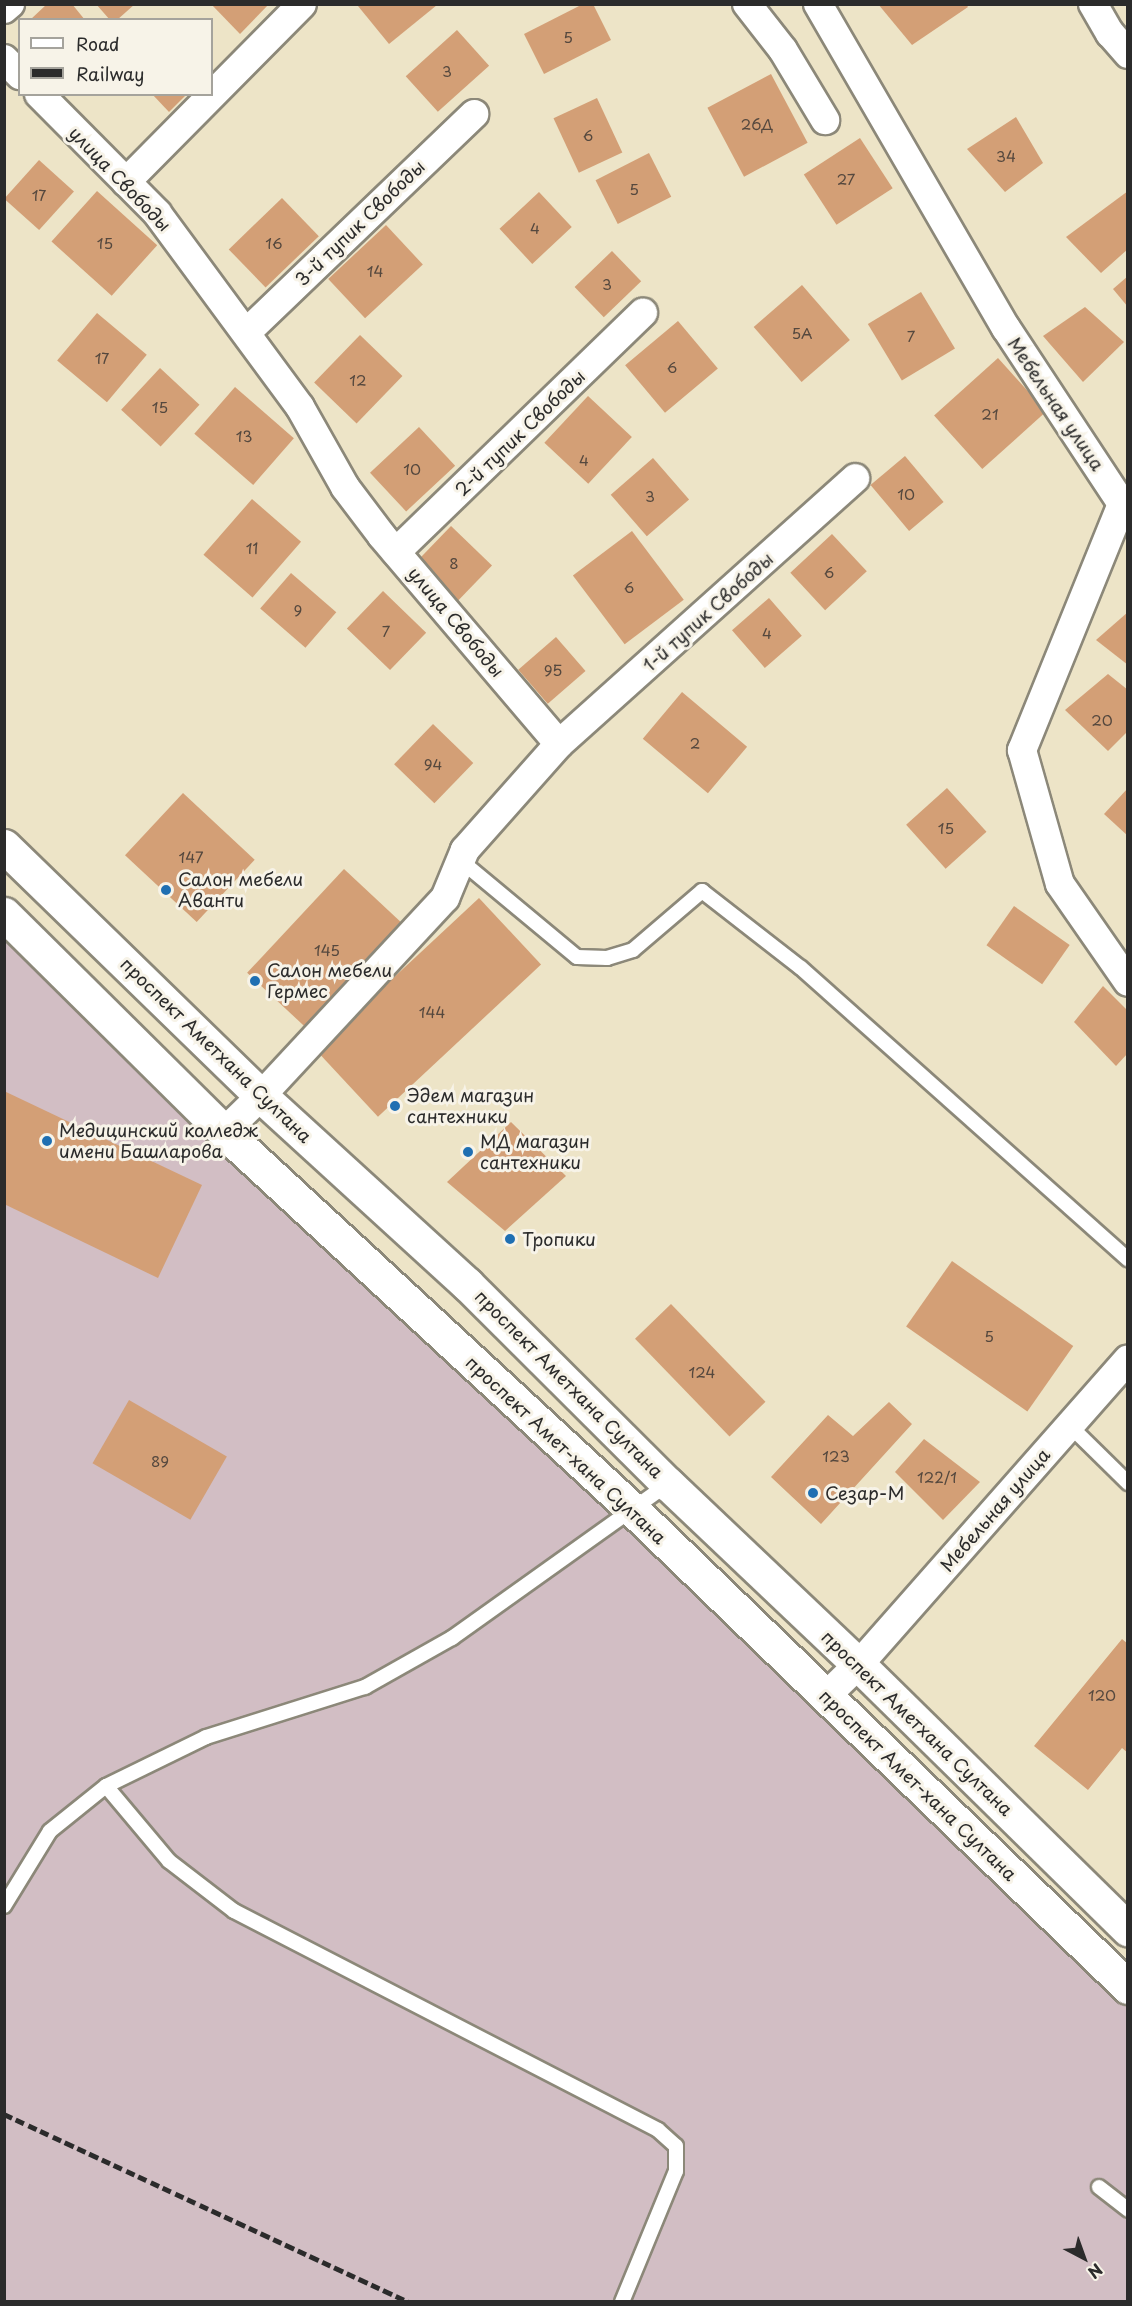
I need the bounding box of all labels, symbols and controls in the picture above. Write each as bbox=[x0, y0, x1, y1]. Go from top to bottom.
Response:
legend bbox=[18, 18, 213, 96]
house number: 5 bbox=[563, 28, 573, 46]
text: Road bbox=[76, 30, 120, 57]
text: Railway bbox=[76, 60, 144, 87]
house number: 3 bbox=[442, 62, 452, 80]
house number: 26Д bbox=[741, 115, 773, 133]
street label: улица Свободы bbox=[64, 122, 176, 236]
house number: 6 bbox=[583, 126, 593, 144]
house number: 34 bbox=[996, 147, 1016, 165]
street label: 3-й тупик Свободы bbox=[291, 155, 429, 291]
house number: 27 bbox=[837, 170, 855, 188]
house number: 5 bbox=[629, 180, 639, 198]
house number: 17 bbox=[32, 186, 46, 204]
house number: 4 bbox=[530, 219, 540, 237]
house number: 15 bbox=[97, 234, 113, 252]
house number: 16 bbox=[265, 234, 283, 252]
house number: 14 bbox=[367, 262, 383, 280]
house number: 3 bbox=[602, 275, 612, 293]
house number: 5А bbox=[791, 324, 813, 342]
house number: 7 bbox=[907, 327, 915, 345]
street label: Мебельная улица bbox=[1003, 333, 1109, 475]
house number: 17 bbox=[95, 349, 109, 367]
house number: 6 bbox=[667, 358, 677, 376]
street label: 2-й тупик Свободы bbox=[450, 365, 590, 501]
house number: 12 bbox=[349, 371, 367, 389]
house number: 15 bbox=[152, 398, 168, 416]
house number: 21 bbox=[981, 405, 999, 423]
house number: 13 bbox=[236, 427, 252, 445]
house number: 4 bbox=[579, 451, 589, 469]
house number: 10 bbox=[403, 460, 421, 478]
house number: 10 bbox=[897, 485, 915, 503]
house number: 3 bbox=[645, 487, 655, 505]
house number: 11 bbox=[246, 539, 258, 557]
street label: 1-й тупик Свободы bbox=[638, 548, 778, 676]
house number: 8 bbox=[449, 554, 459, 572]
street label: улица Свободы bbox=[403, 562, 509, 682]
house number: 6 bbox=[824, 563, 834, 581]
house number: 6 bbox=[624, 578, 634, 596]
house number: 9 bbox=[294, 601, 302, 619]
house number: 7 bbox=[382, 622, 390, 640]
house number: 4 bbox=[762, 624, 772, 642]
house number: 95 bbox=[544, 661, 562, 679]
house number: 20 bbox=[1091, 711, 1113, 729]
house number: 2 bbox=[690, 734, 700, 752]
house number: 94 bbox=[424, 755, 442, 773]
house number: 15 bbox=[938, 819, 954, 837]
house number: 147 bbox=[179, 848, 203, 866]
place label: Салон мебели Аванти bbox=[178, 869, 303, 912]
marker: Салон мебели Аванти bbox=[159, 883, 173, 897]
house number: 145 bbox=[314, 941, 340, 959]
street label: проспект Аметхана Султана bbox=[115, 952, 317, 1148]
place label: Салон мебели Гермес bbox=[267, 960, 392, 1002]
marker: Салон мебели Гермес bbox=[248, 974, 262, 988]
house number: 144 bbox=[419, 1003, 445, 1021]
place label: Эдем магазин сантехники bbox=[407, 1085, 535, 1128]
marker: Эдем магазин сантехники bbox=[388, 1099, 402, 1113]
place label: Медицинский колледж имени Башларова bbox=[59, 1120, 259, 1162]
place label: МД магазин сантехники bbox=[480, 1131, 591, 1174]
marker: Медицинский колледж имени Башларова bbox=[40, 1134, 54, 1148]
marker: МД магазин сантехники bbox=[461, 1145, 475, 1159]
place label: Тропики bbox=[522, 1228, 596, 1250]
marker: Тропики bbox=[503, 1232, 517, 1246]
street label: проспект Аметхана Султана bbox=[470, 1285, 668, 1483]
house number: 5 bbox=[984, 1327, 994, 1345]
street label: проспект Амет-хана Султана bbox=[461, 1351, 671, 1549]
house number: 124 bbox=[689, 1363, 715, 1381]
street label: Мебельная улица bbox=[935, 1444, 1055, 1576]
house number: 123 bbox=[822, 1447, 850, 1465]
house number: 89 bbox=[151, 1452, 169, 1470]
house number: 122/1 bbox=[917, 1468, 957, 1486]
place label: Сезар-М bbox=[825, 1482, 904, 1504]
marker: Сезар-М bbox=[806, 1486, 820, 1500]
street label: проспект Аметхана Султана bbox=[816, 1625, 1018, 1821]
street label: проспект Амет-хана Султана bbox=[814, 1684, 1022, 1886]
house number: 120 bbox=[1088, 1686, 1116, 1704]
north arrow bbox=[1054, 2228, 1114, 2288]
text: N bbox=[1083, 2258, 1108, 2285]

